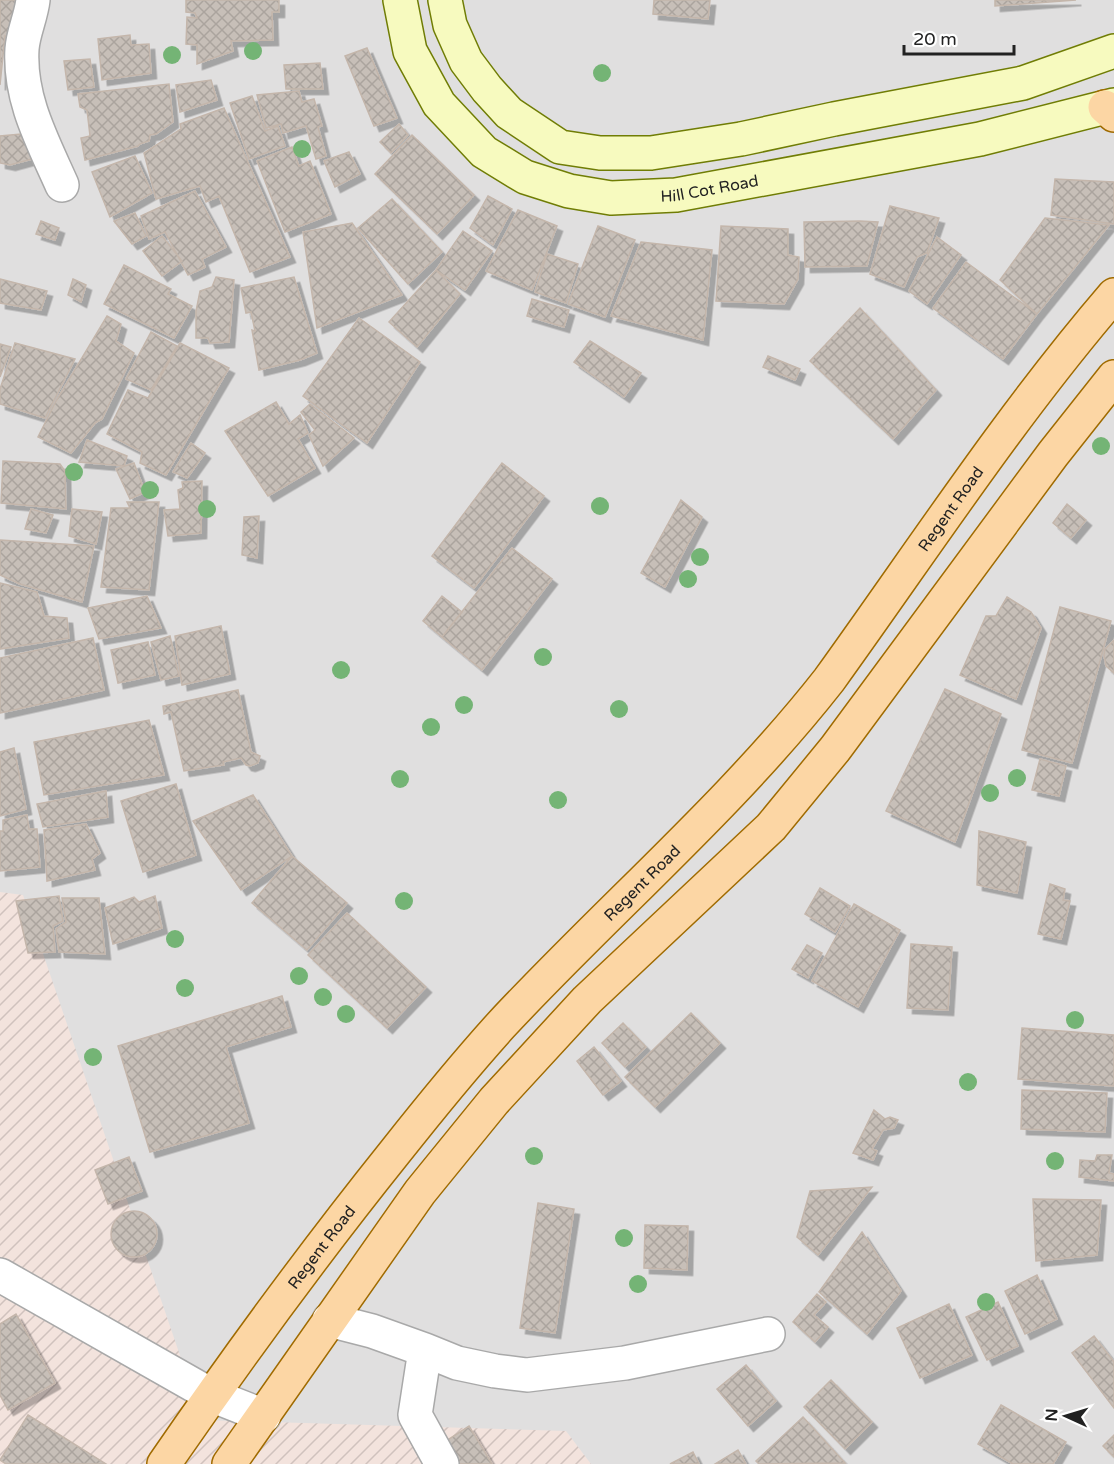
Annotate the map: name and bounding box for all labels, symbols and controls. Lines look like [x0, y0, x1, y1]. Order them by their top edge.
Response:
scale bar [904, 18, 1014, 56]
text: 20 m [913, 28, 957, 50]
street label: Hill Cot Road [660, 171, 760, 207]
street label: Regent Road [914, 463, 988, 556]
street label: Regent Road [600, 841, 685, 925]
street label: Regent Road [284, 1202, 360, 1293]
north arrow [1036, 1386, 1096, 1446]
text: N [1042, 1408, 1062, 1422]

